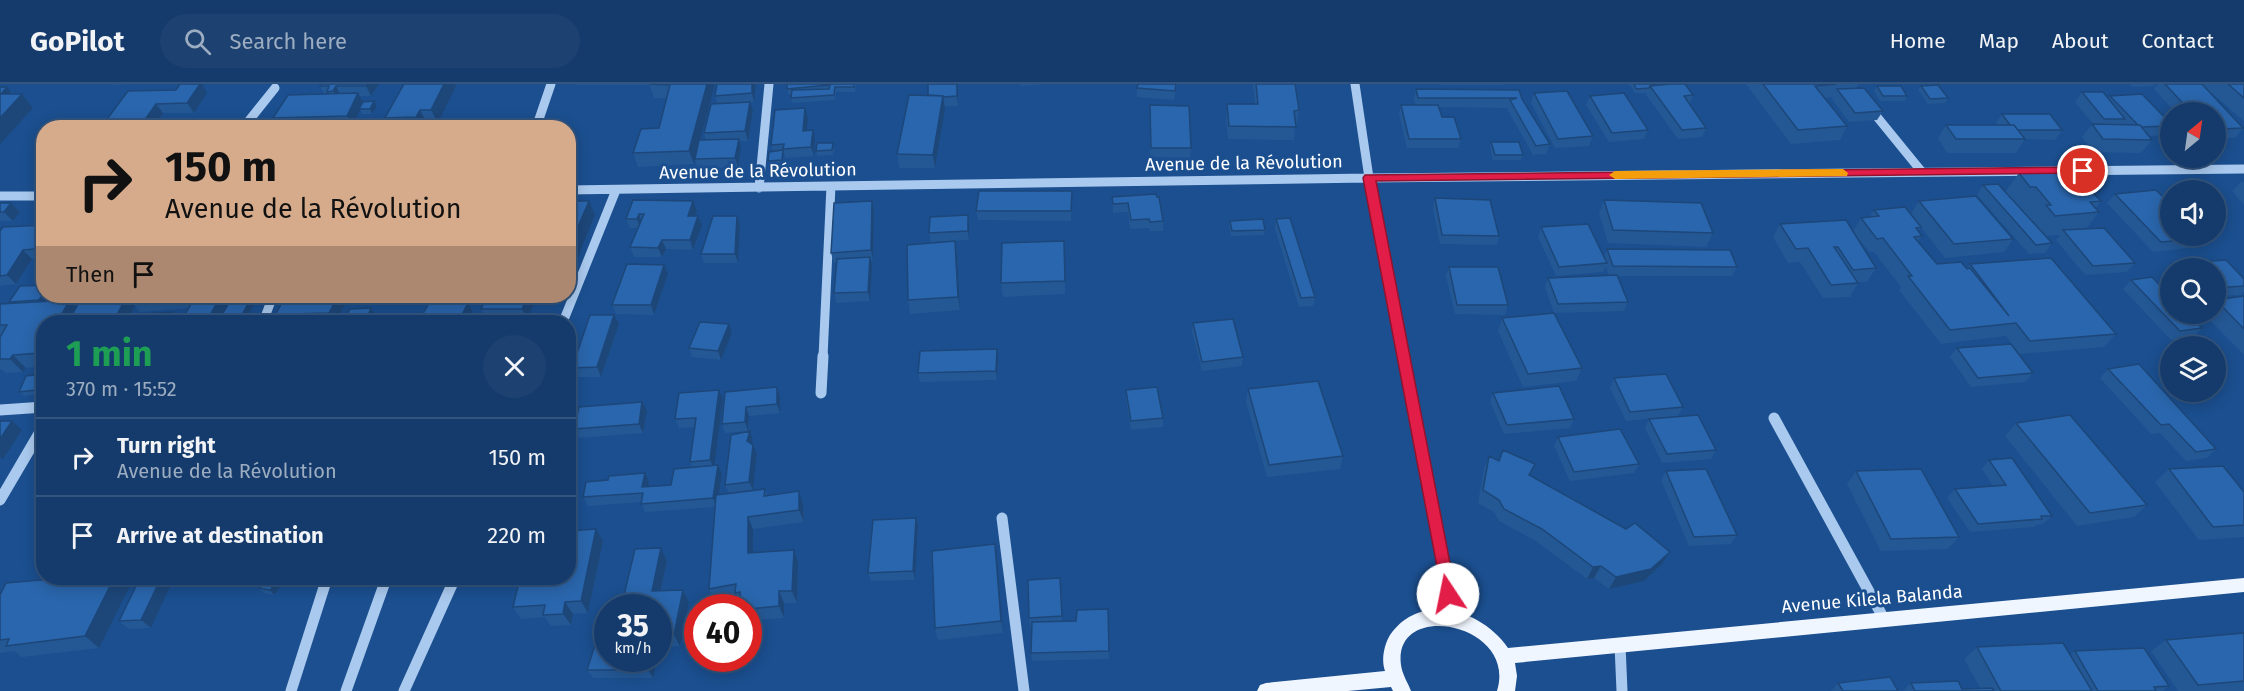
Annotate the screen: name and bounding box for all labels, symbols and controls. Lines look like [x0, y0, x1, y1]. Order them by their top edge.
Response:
search box [160, 14, 580, 68]
text: GoPilot [30, 25, 124, 58]
icon: search [181, 25, 214, 58]
text: Search here [229, 28, 347, 55]
text: Home [1890, 28, 1946, 54]
text: Map [1979, 28, 2019, 54]
text: About [2052, 28, 2109, 54]
text: Contact [2142, 28, 2214, 54]
north arrow [2160, 102, 2226, 168]
map controls [2160, 102, 2226, 402]
text: 150 m [165, 142, 277, 192]
icon: right [66, 144, 144, 222]
pin [2057, 145, 2108, 196]
street label: Avenue de la Révolution [1145, 150, 1343, 176]
icon: arrive [2066, 154, 2099, 187]
street label: Avenue de la Révolution [659, 158, 857, 184]
button: sound [2160, 180, 2226, 246]
text: Avenue de la Révolution [165, 193, 461, 225]
icon: arrive [127, 258, 160, 291]
button: search [2160, 258, 2226, 324]
text: Then [66, 261, 115, 288]
text: 1 min [66, 332, 153, 376]
button: close [483, 335, 546, 398]
button: layers [2160, 336, 2226, 402]
text: 370 m · 15:52 [66, 377, 177, 401]
text: Turn right [117, 432, 216, 459]
icon: right [66, 441, 99, 474]
text: 150 m [488, 444, 546, 471]
text: Avenue de la Révolution [117, 459, 337, 483]
icon: arrive [66, 519, 99, 552]
text: Arrive at destination [117, 522, 324, 549]
text: 220 m [487, 522, 546, 549]
position arrow [1416, 562, 1480, 626]
street label: Avenue Kilela Balanda [1781, 580, 1963, 618]
speed limit sign: 40 [684, 594, 762, 672]
text: 35 [617, 608, 649, 644]
text: km/h [614, 639, 652, 657]

